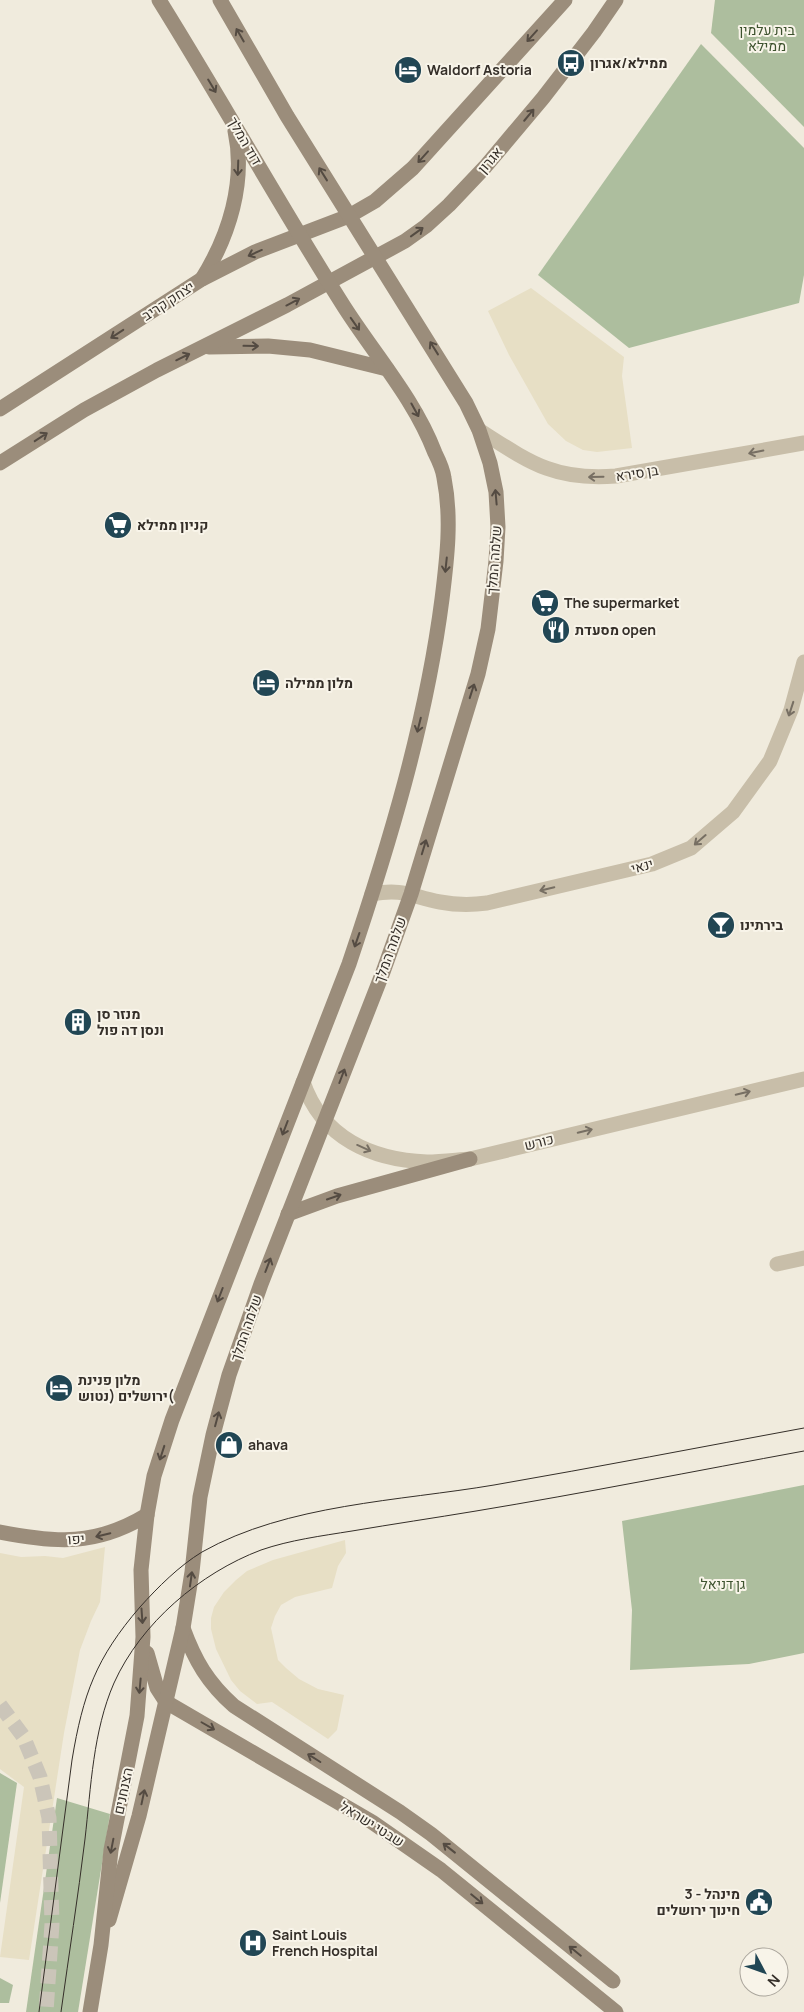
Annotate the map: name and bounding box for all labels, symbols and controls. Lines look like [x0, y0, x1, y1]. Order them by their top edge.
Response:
park label: בית עלמין ממילא [739, 20, 795, 55]
one-way arrow [234, 28, 244, 42]
one-way arrow [527, 30, 538, 43]
bus stop icon: ממילא/אגרון [556, 48, 586, 78]
place label: ממילא/אגרון [590, 53, 668, 72]
hotel icon: Waldorf Astoria [393, 55, 423, 85]
place label: Waldorf Astoria [427, 60, 532, 79]
one-way arrow [208, 79, 218, 93]
one-way arrow [523, 109, 534, 122]
street label: דוד המלך [224, 113, 267, 168]
street label: אגרון [473, 142, 506, 177]
one-way arrow [418, 150, 429, 163]
one-way arrow [233, 160, 243, 176]
one-way arrow [318, 168, 328, 182]
one-way arrow [410, 227, 424, 237]
one-way arrow [248, 249, 263, 258]
street label: יצחק קריב [138, 277, 198, 325]
one-way arrow [285, 297, 300, 306]
one-way arrow [350, 316, 360, 330]
one-way arrow [110, 329, 124, 339]
one-way arrow [243, 341, 259, 351]
one-way arrow [428, 342, 438, 356]
one-way arrow [175, 352, 190, 362]
one-way arrow [410, 402, 420, 416]
one-way arrow [34, 432, 48, 442]
one-way arrow [749, 448, 765, 457]
street label: בן סירא [614, 460, 660, 485]
one-way arrow [588, 473, 604, 482]
one-way arrow [491, 489, 501, 505]
supermarket icon: קניון ממילא [103, 510, 133, 540]
place label: קניון ממילא [137, 515, 208, 534]
street label: שלמה המלך [482, 525, 505, 595]
one-way arrow [441, 557, 451, 573]
supermarket icon: The supermarket [530, 588, 560, 618]
place label: The supermarket [564, 593, 680, 612]
restaurant icon: מסעדת open [541, 615, 571, 645]
place label: מסעדת open [575, 620, 656, 639]
hotel icon: מלון ממילה [251, 668, 281, 698]
place label: מלון ממילה [285, 673, 353, 692]
one-way arrow [468, 684, 477, 700]
one-way arrow [786, 701, 795, 716]
one-way arrow [414, 717, 423, 733]
one-way arrow [694, 834, 707, 845]
one-way arrow [420, 839, 430, 855]
street label: ינאי [629, 853, 655, 878]
one-way arrow [539, 885, 555, 894]
bar icon: בירתינו [706, 910, 736, 940]
street label: שלמה המלך [369, 914, 410, 986]
place label: בירתינו [740, 915, 783, 934]
one-way arrow [351, 932, 361, 948]
place label: מנזר סן ונסן דה פול [97, 1004, 164, 1039]
building icon: מנזר סן ונסן דה פול [63, 1007, 93, 1037]
one-way arrow [338, 1069, 347, 1084]
one-way arrow [735, 1088, 751, 1097]
one-way arrow [280, 1120, 289, 1135]
one-way arrow [577, 1126, 593, 1135]
street label: כורש [522, 1129, 556, 1154]
one-way arrow [356, 1144, 371, 1154]
one-way arrow [326, 1192, 342, 1202]
one-way arrow [264, 1258, 274, 1273]
one-way arrow [215, 1288, 224, 1303]
street label: שלמה המלך [225, 1292, 266, 1364]
place label: מלון פנינת ירושלים (נטוש( [78, 1370, 174, 1405]
hotel icon: מלון פנינת ירושלים (נטוש( [44, 1373, 74, 1403]
one-way arrow [213, 1412, 223, 1428]
shop icon: ahava [214, 1430, 244, 1460]
place label: ahava [248, 1435, 288, 1454]
one-way arrow [156, 1444, 166, 1460]
street label: יפו [67, 1528, 85, 1549]
one-way arrow [95, 1531, 111, 1540]
one-way arrow [186, 1572, 196, 1588]
park label: גן דניאל [700, 1574, 746, 1593]
one-way arrow [137, 1608, 147, 1624]
one-way arrow [135, 1678, 145, 1694]
one-way arrow [200, 1722, 214, 1732]
one-way arrow [307, 1753, 321, 1764]
street label: הצנחנים [108, 1766, 137, 1816]
one-way arrow [139, 1790, 149, 1806]
street label: שבטי ישראל [336, 1796, 408, 1851]
one-way arrow [107, 1838, 117, 1854]
one-way arrow [443, 1843, 456, 1854]
place label: 3 - מינהל חינוך ירושלים [657, 1884, 740, 1919]
public building icon: 3 - מינהל חינוך ירושלים [744, 1887, 774, 1917]
one-way arrow [470, 1893, 483, 1904]
place label: Saint Louis French Hospital [272, 1925, 378, 1960]
hospital icon: Saint Louis French Hospital [238, 1928, 268, 1958]
one-way arrow [569, 1945, 582, 1956]
north arrow [739, 1947, 789, 1997]
text: N [764, 1971, 785, 1991]

